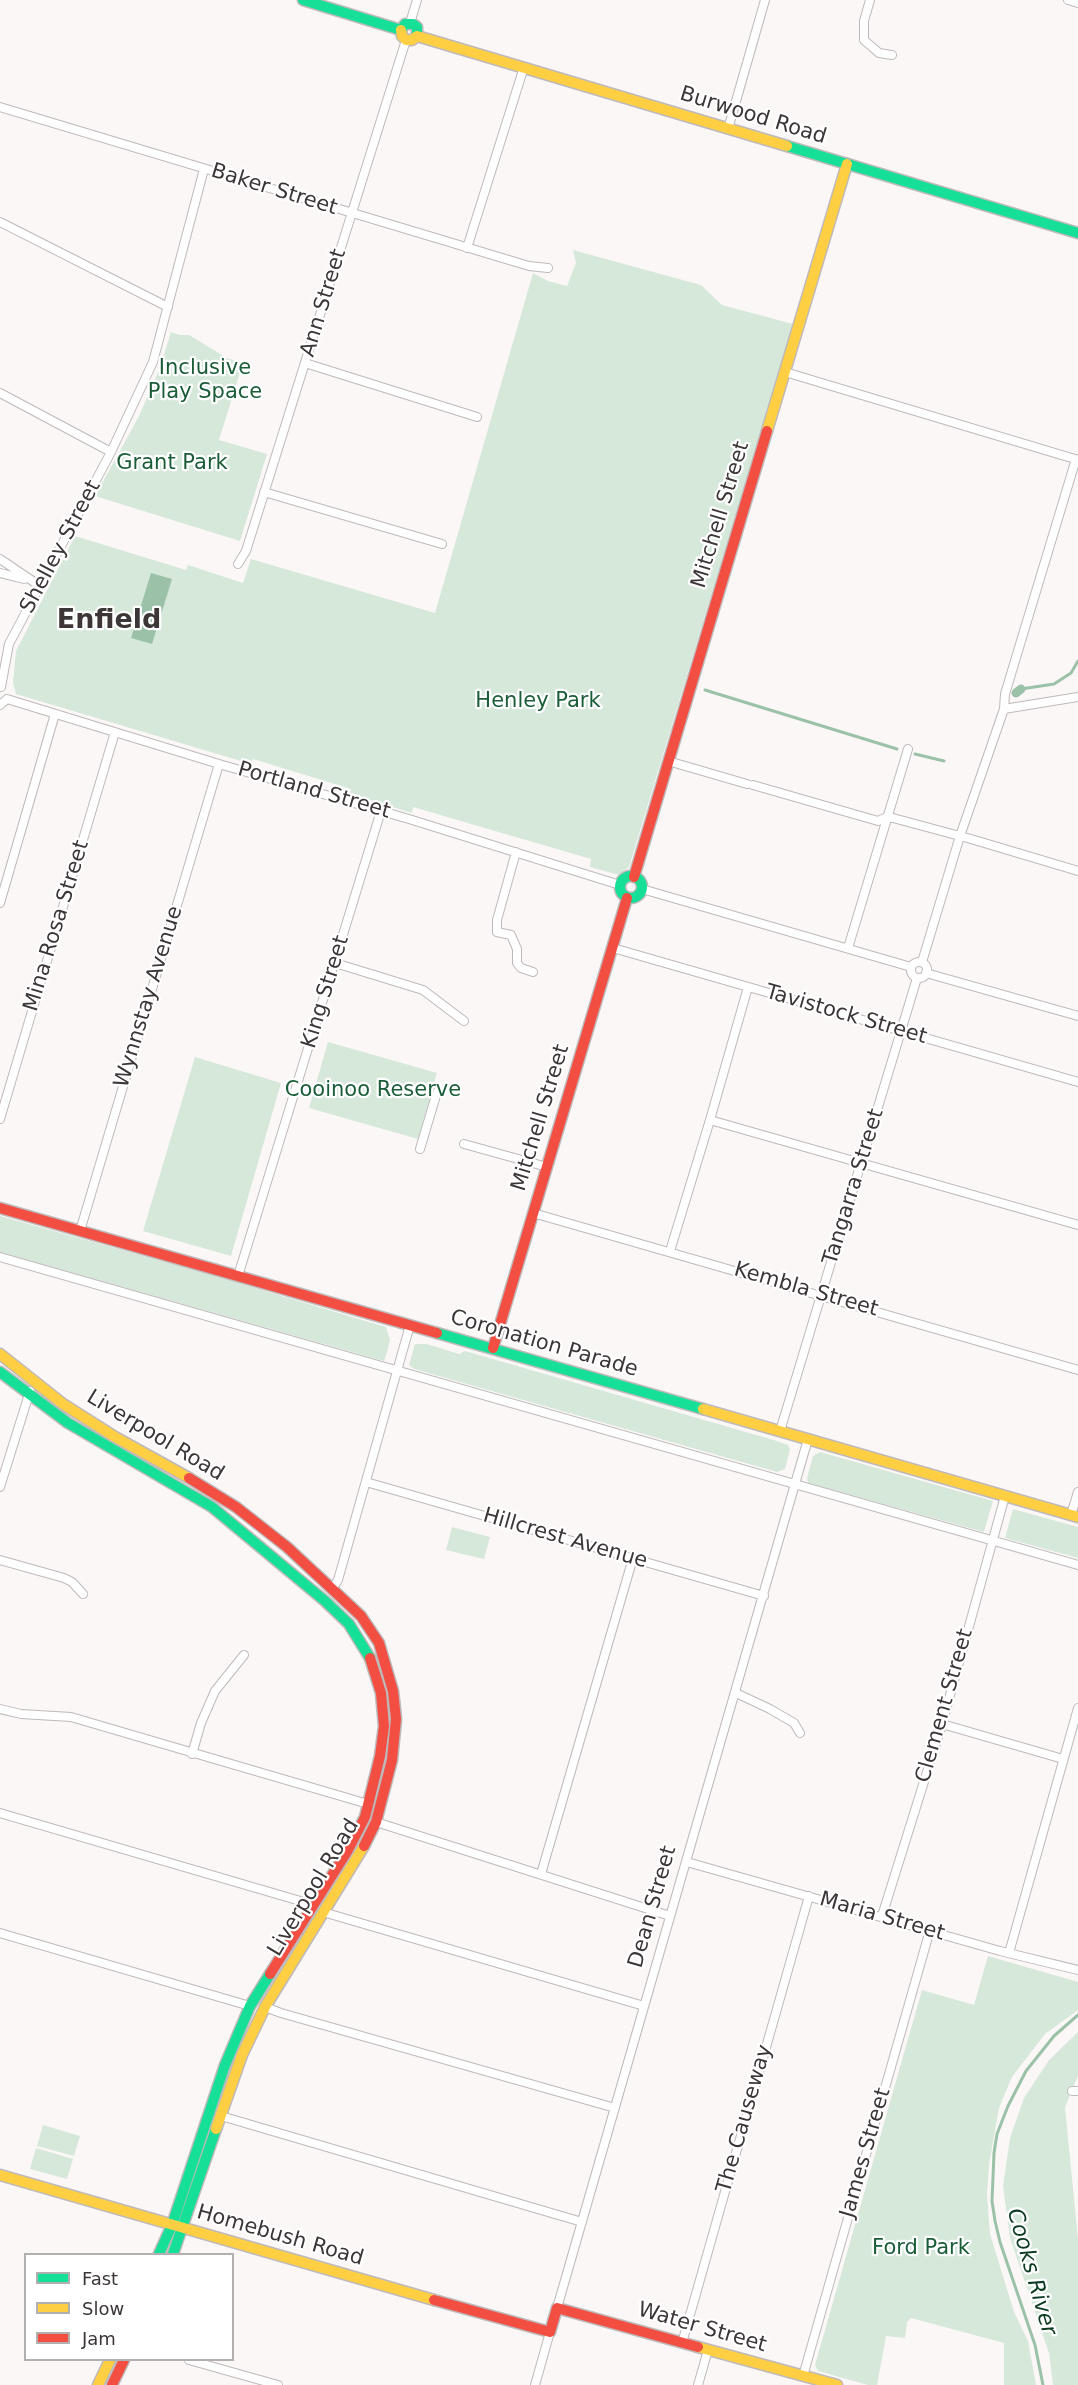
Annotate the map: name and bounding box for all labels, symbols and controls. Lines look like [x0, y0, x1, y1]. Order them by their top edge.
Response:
street label: Burwood Road [677, 82, 829, 150]
street label: Baker Street [208, 159, 340, 221]
street label: Ann Street [296, 246, 352, 360]
park label: Inclusive Play Space [148, 356, 262, 406]
street label: Mitchell Street [687, 439, 755, 591]
park label: Grant Park [116, 451, 228, 477]
street label: Shelley Street [15, 476, 107, 618]
district label: Enfield [57, 605, 161, 637]
park label: Henley Park [475, 689, 601, 715]
street label: Portland Street [235, 757, 393, 825]
street label: Mina Rosa Street [19, 837, 95, 1015]
street label: Wynnstay Avenue [109, 903, 189, 1091]
street label: King Street [297, 933, 355, 1051]
street label: Tavistock Street [762, 980, 930, 1050]
street label: Mitchell Street [507, 1042, 575, 1194]
park label: Cooinoo Reserve [285, 1078, 461, 1104]
street label: Tangarra Street [818, 1106, 890, 1268]
street label: Kembla Street [731, 1257, 881, 1323]
street label: Coronation Parade [447, 1305, 641, 1383]
street label: Liverpool Road [82, 1385, 228, 1487]
street label: Hillcrest Avenue [480, 1503, 650, 1575]
street label: Clement Street [911, 1626, 979, 1786]
street label: Liverpool Road [263, 1815, 365, 1961]
street label: Dean Street [624, 1843, 682, 1971]
street label: Maria Street [817, 1887, 947, 1947]
street label: The Causeway [712, 2042, 778, 2196]
street label: James Street [835, 2085, 897, 2221]
street label: Homebush Road [194, 2200, 366, 2272]
water label: Cooks River [1000, 2206, 1062, 2338]
park label: Ford Park [872, 2236, 970, 2262]
legend [24, 2253, 234, 2361]
text: Fast [82, 2268, 118, 2289]
text: Slow [82, 2298, 124, 2319]
street label: Water Street [635, 2298, 769, 2358]
text: Jam [82, 2328, 116, 2349]

